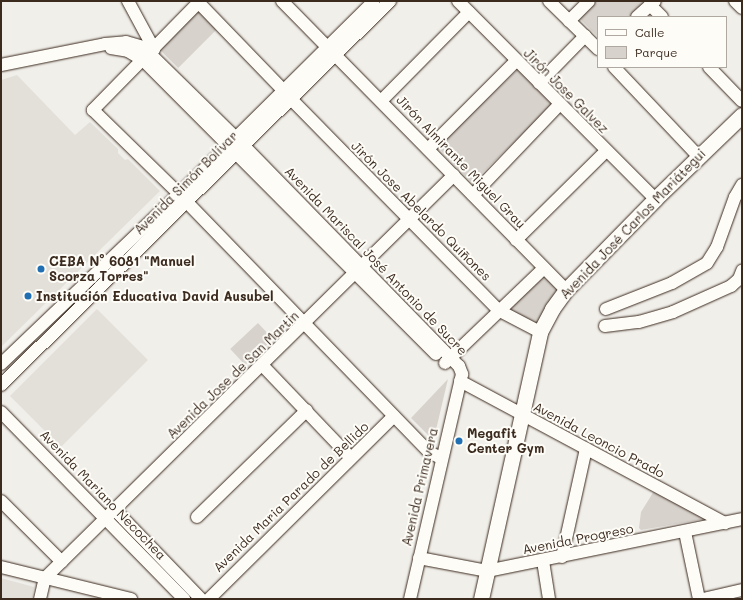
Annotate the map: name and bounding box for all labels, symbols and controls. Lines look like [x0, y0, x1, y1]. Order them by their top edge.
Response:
legend [597, 16, 727, 68]
text: Calle [635, 24, 665, 40]
text: Parque [635, 44, 678, 60]
street label: Jirón Jose Galvez [520, 45, 612, 137]
street label: Jirón Almirante Miguel Grau [393, 92, 529, 232]
street label: Avenida Simón Bolívar [131, 128, 241, 238]
street label: Jirón Jose Abelardo Quiñones [348, 138, 494, 284]
street label: Avenida José Carlos Mariátegui [557, 146, 709, 302]
street label: Avenida Mariscal José Antonio de Sucre [282, 164, 470, 358]
place label: CEBA N° 6081 "Manuel Scorza Torres" [49, 254, 194, 285]
marker: CEBA N° 6081 "Manuel Scorza Torres" [36, 264, 46, 274]
place label: Institución Educativa David Ausubel [36, 288, 274, 304]
marker: Institución Educativa David Ausubel [23, 291, 33, 301]
street label: Avenida Jose de San Martin [164, 308, 302, 442]
street label: Avenida Leoncio Prado [531, 399, 667, 481]
street label: Avenida Maria Parado de Bellido [210, 419, 372, 575]
street label: Avenida Primavera [399, 426, 441, 548]
place label: Megafit Center Gym [467, 426, 544, 457]
street label: Avenida Mariano Necochea [37, 427, 169, 563]
marker: Megafit Center Gym [454, 436, 464, 446]
street label: Avenida Progreso [521, 521, 635, 557]

